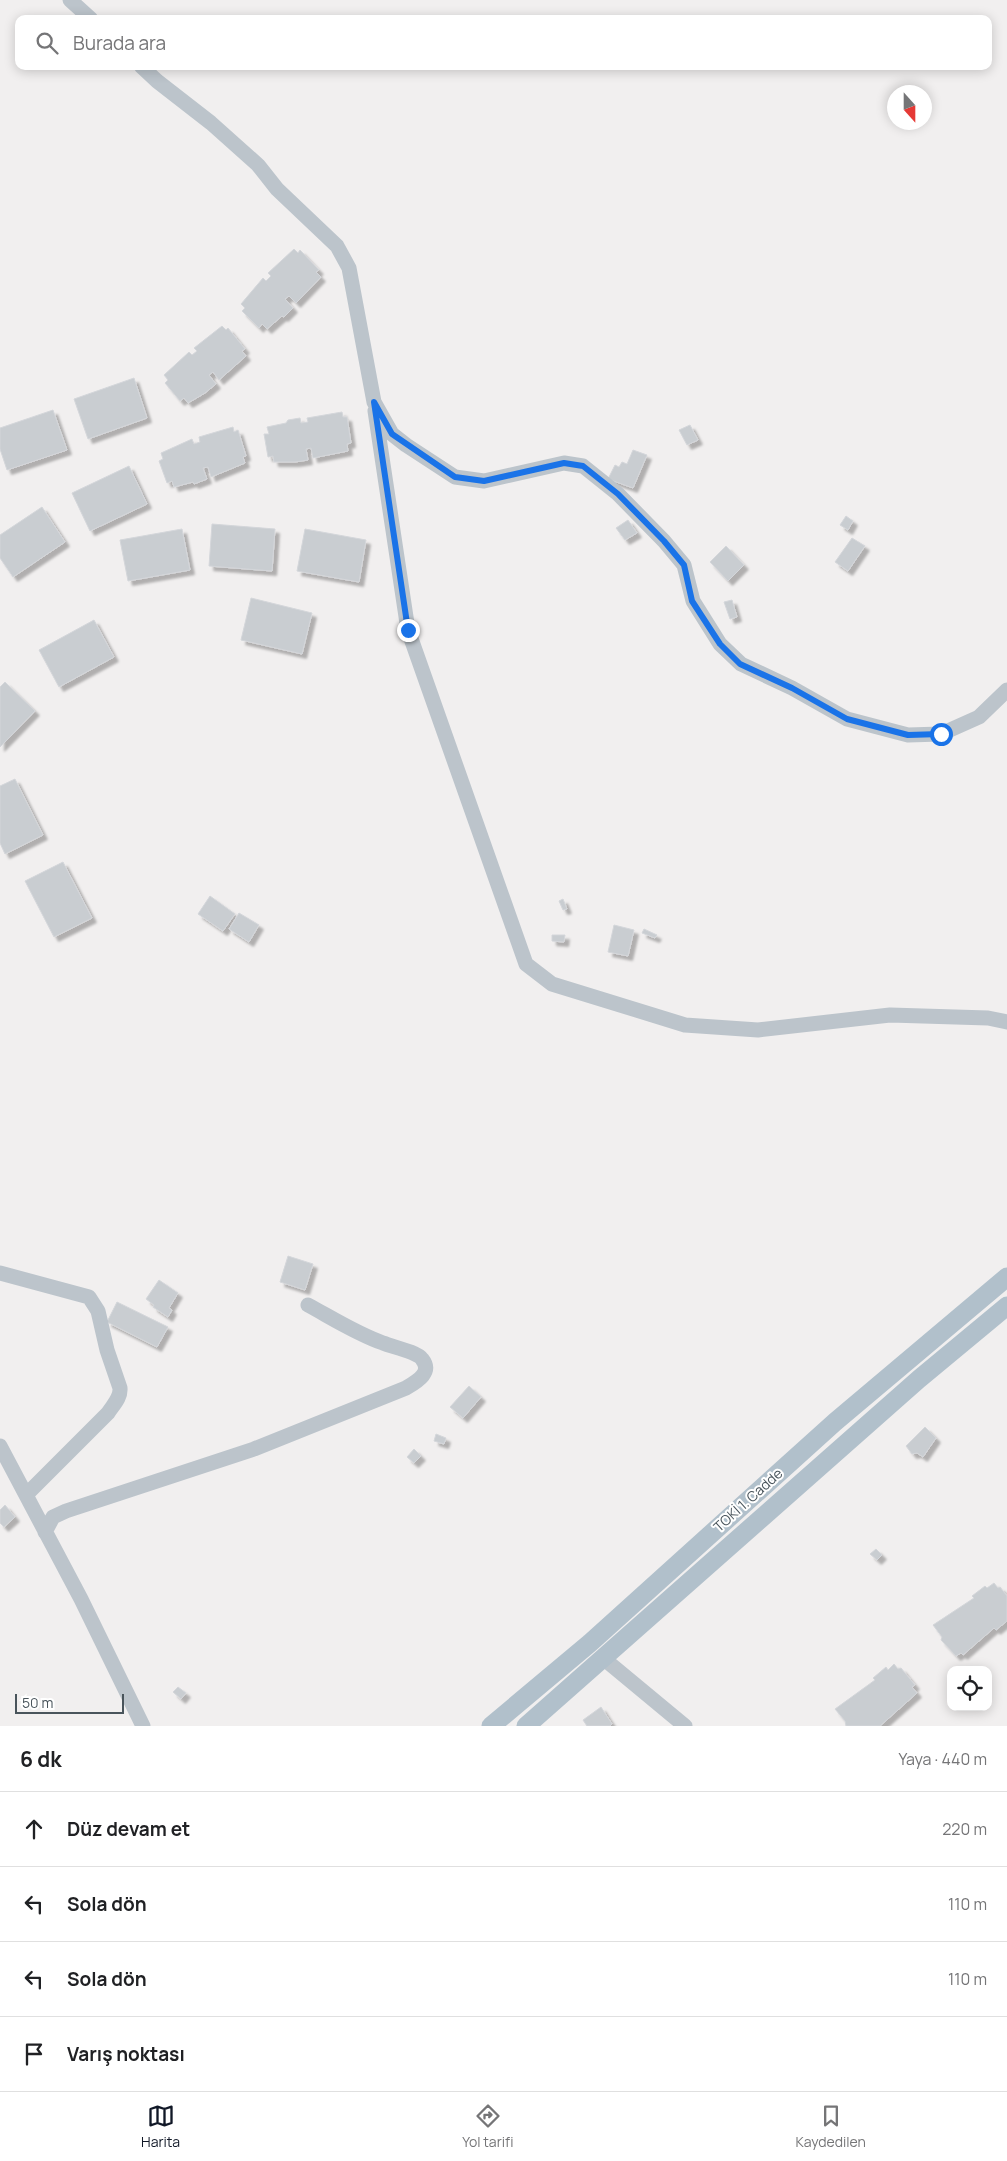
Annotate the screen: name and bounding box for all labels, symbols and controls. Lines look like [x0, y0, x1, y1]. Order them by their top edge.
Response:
search box [15, 15, 992, 70]
icon: search [33, 29, 61, 57]
text: Burada ara [73, 30, 166, 56]
north arrow [887, 85, 932, 130]
route end [397, 619, 420, 642]
route start [930, 723, 953, 746]
street label: TOKİ 1. Cadde [709, 1464, 786, 1536]
map controls [947, 1666, 992, 1711]
button: locate [947, 1666, 992, 1711]
scale bar [15, 1691, 124, 1714]
text: 50 m [22, 1693, 53, 1712]
text: 6 dk [20, 1745, 62, 1773]
text: Yaya · 440 m [898, 1748, 987, 1770]
icon: ahead [20, 1815, 48, 1843]
text: Düz devam et [67, 1816, 190, 1842]
text: 220 m [942, 1818, 987, 1840]
icon: left [20, 1890, 48, 1918]
text: Sola dön [67, 1891, 147, 1917]
text: 110 m [948, 1893, 987, 1915]
icon: left [20, 1965, 48, 1993]
text: Sola dön [67, 1966, 147, 1992]
text: 110 m [948, 1968, 987, 1990]
icon: arrive [20, 2040, 48, 2068]
text: Varış noktası [67, 2041, 185, 2067]
tab: Harita [141, 2102, 180, 2151]
tab: Yol tarifi [462, 2102, 513, 2151]
tab: Kaydedilen [796, 2102, 866, 2151]

